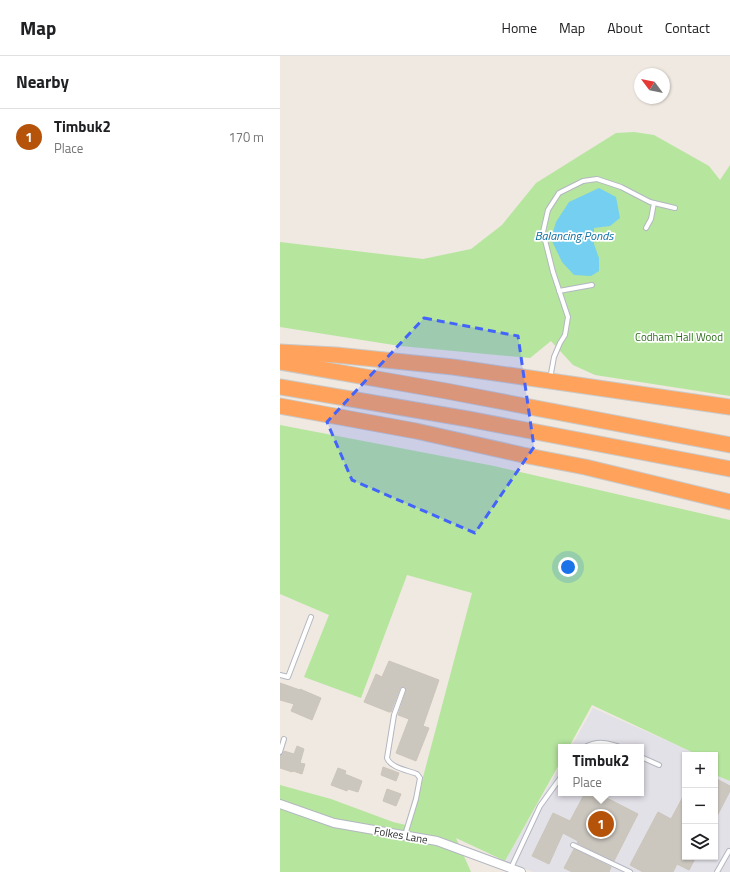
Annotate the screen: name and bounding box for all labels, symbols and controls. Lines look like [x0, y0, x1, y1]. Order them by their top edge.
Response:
text: Map [20, 13, 56, 42]
text: Home [502, 17, 537, 38]
text: Map [559, 17, 585, 38]
text: About [607, 17, 643, 38]
text: Contact [665, 17, 710, 38]
north arrow [634, 68, 670, 104]
text: Nearby [16, 69, 69, 95]
text: Timbuk2 [54, 115, 111, 138]
text: 1 [25, 127, 33, 147]
text: 170 m [228, 127, 264, 147]
text: Place [54, 138, 83, 158]
water label: Balancing Ponds [535, 226, 614, 245]
park label: Codham Hall Wood [635, 329, 723, 345]
your location [558, 557, 578, 577]
popup [558, 744, 644, 796]
text: Timbuk2 [573, 749, 629, 772]
map controls [682, 752, 718, 860]
button: + [682, 752, 718, 788]
text: Place [573, 772, 602, 792]
button: − [682, 788, 718, 824]
pin: 1 [588, 809, 614, 839]
street label: Folkes Lane [373, 822, 430, 848]
button: layers [682, 824, 718, 860]

